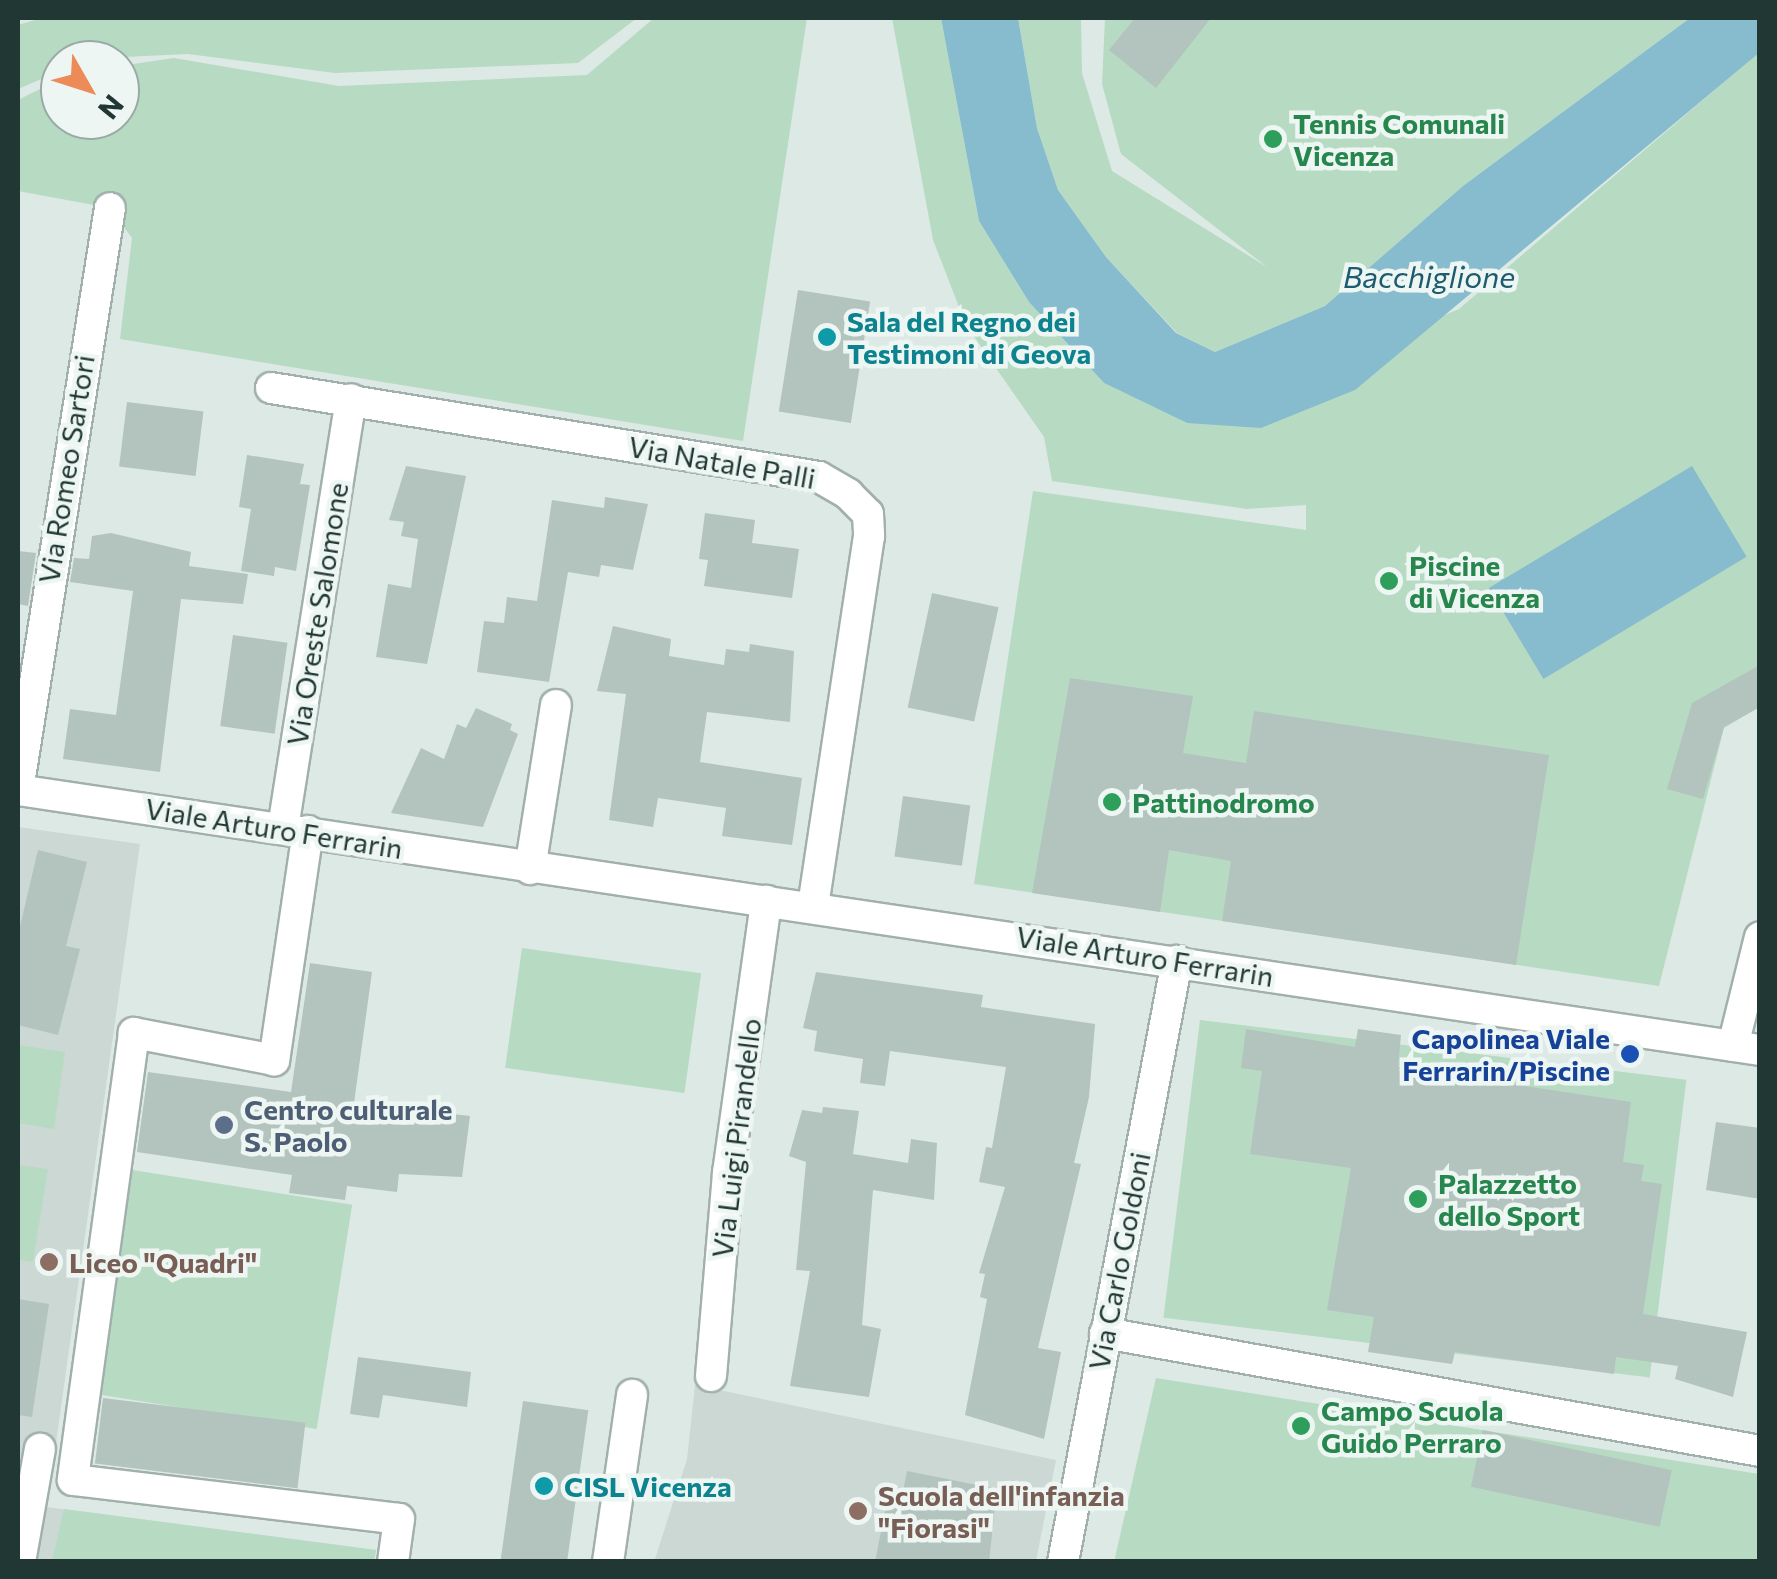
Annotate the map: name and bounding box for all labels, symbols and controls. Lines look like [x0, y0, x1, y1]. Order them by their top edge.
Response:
north arrow [40, 40, 140, 140]
text: N [92, 89, 132, 126]
place label: Tennis Comunali Vicenza [1293, 106, 1505, 172]
marker: Tennis Comunali Vicenza [1262, 128, 1284, 150]
water label: Bacchiglione [1343, 258, 1515, 294]
place label: Sala del Regno dei Testimoni di Geova [847, 304, 1091, 370]
marker: Sala del Regno dei Testimoni di Geova [816, 326, 838, 348]
street label: Via Romeo Sartori [31, 352, 101, 586]
street label: Via Natale Palli [626, 429, 818, 495]
street label: Via Oreste Salomone [280, 480, 354, 748]
place label: Piscine di Vicenza [1409, 548, 1540, 614]
marker: Piscine di Vicenza [1378, 570, 1400, 592]
place label: Pattinodromo [1132, 785, 1315, 819]
street label: Viale Arturo Ferrarin [143, 791, 405, 865]
marker: Pattinodromo [1101, 791, 1123, 813]
street label: Viale Arturo Ferrarin [1014, 919, 1276, 993]
street label: Via Luigi Pirandello [705, 1016, 767, 1260]
place label: Capolinea Viale Ferrarin/Piscine [1402, 1021, 1610, 1087]
marker: Capolinea Viale Ferrarin/Piscine [1619, 1043, 1641, 1065]
place label: Centro culturale S. Paolo [244, 1092, 453, 1158]
marker: Centro culturale S. Paolo [213, 1114, 235, 1136]
street label: Via Carlo Goldoni [1081, 1149, 1157, 1373]
place label: Palazzetto dello Sport [1438, 1166, 1580, 1232]
marker: Palazzetto dello Sport [1407, 1188, 1429, 1210]
place label: Liceo "Quadri" [69, 1245, 257, 1279]
marker: Liceo "Quadri" [38, 1251, 60, 1273]
place label: Campo Scuola Guido Perraro [1321, 1393, 1503, 1459]
marker: Campo Scuola Guido Perraro [1290, 1415, 1312, 1437]
place label: CISL Vicenza [564, 1469, 732, 1503]
marker: CISL Vicenza [533, 1475, 555, 1497]
place label: Scuola dell'infanzia "Fiorasi" [878, 1478, 1125, 1544]
marker: Scuola dell'infanzia "Fiorasi" [847, 1500, 869, 1522]

